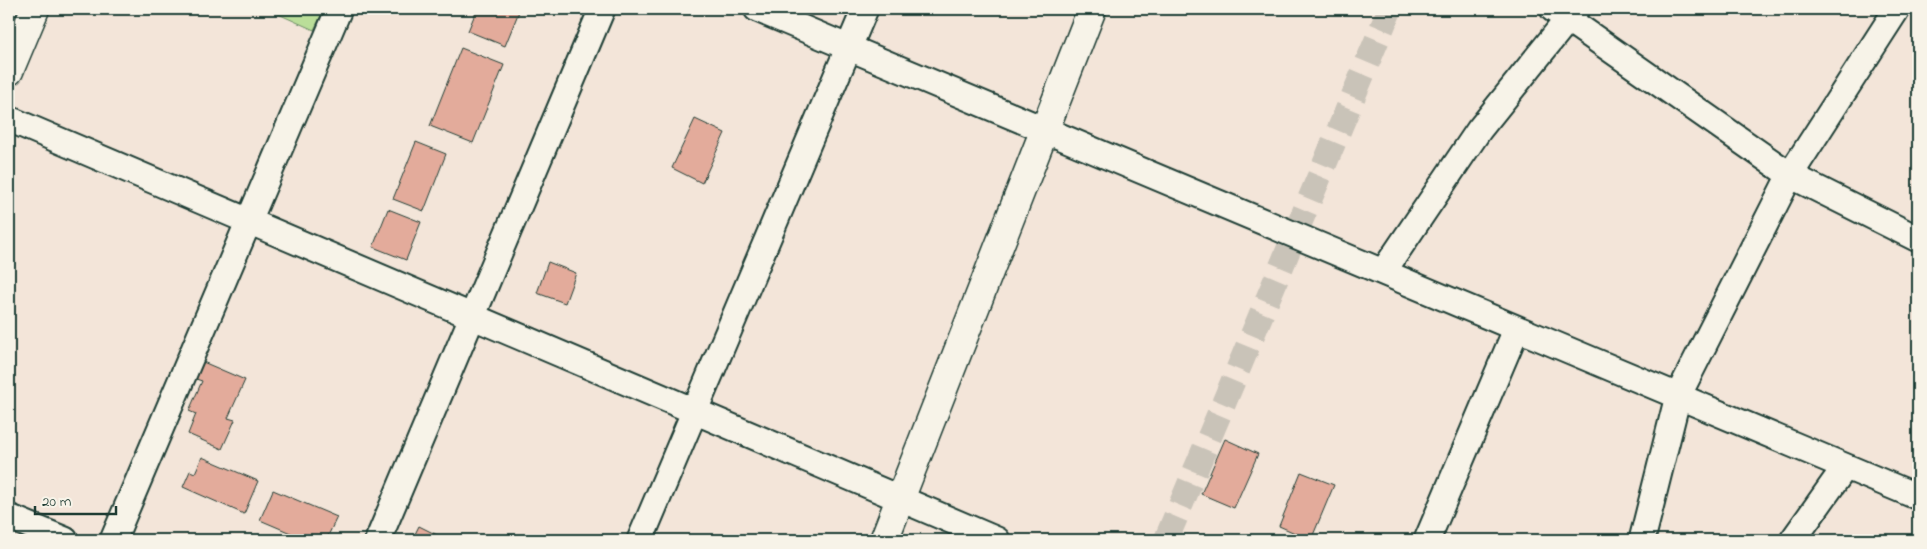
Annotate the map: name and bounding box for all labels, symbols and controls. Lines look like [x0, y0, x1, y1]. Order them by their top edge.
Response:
scale bar [35, 484, 116, 516]
text: 20 m [42, 491, 72, 513]

